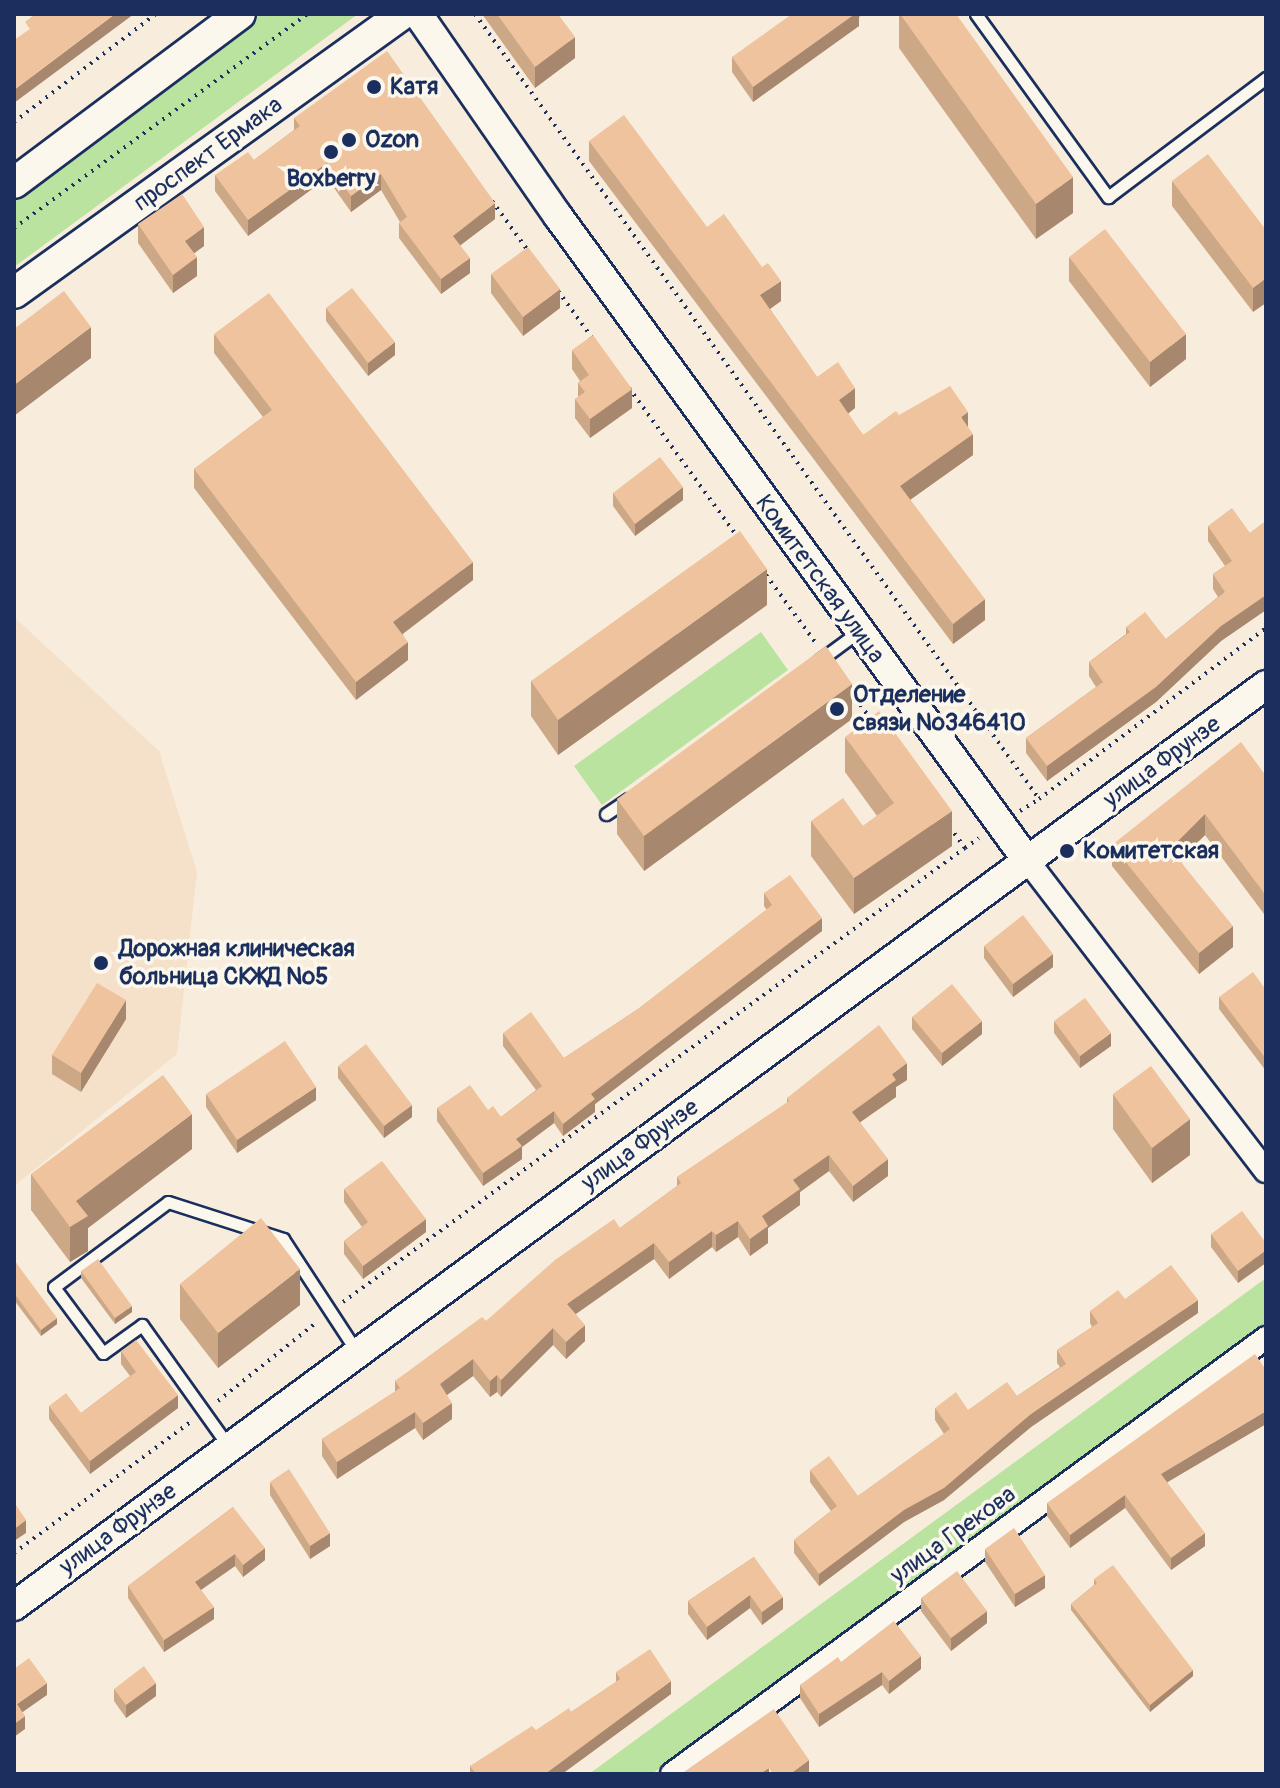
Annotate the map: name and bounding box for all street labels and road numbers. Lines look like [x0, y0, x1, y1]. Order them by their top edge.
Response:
street label: проспект Ермака [128, 90, 288, 218]
street label: Комитетская улица [749, 489, 891, 669]
street label: улица Фрунзе [1098, 710, 1226, 814]
street label: улица Фрунзе [576, 1093, 704, 1197]
street label: улица Фрунзе [54, 1477, 182, 1581]
street label: улица Грекова [885, 1480, 1021, 1590]

